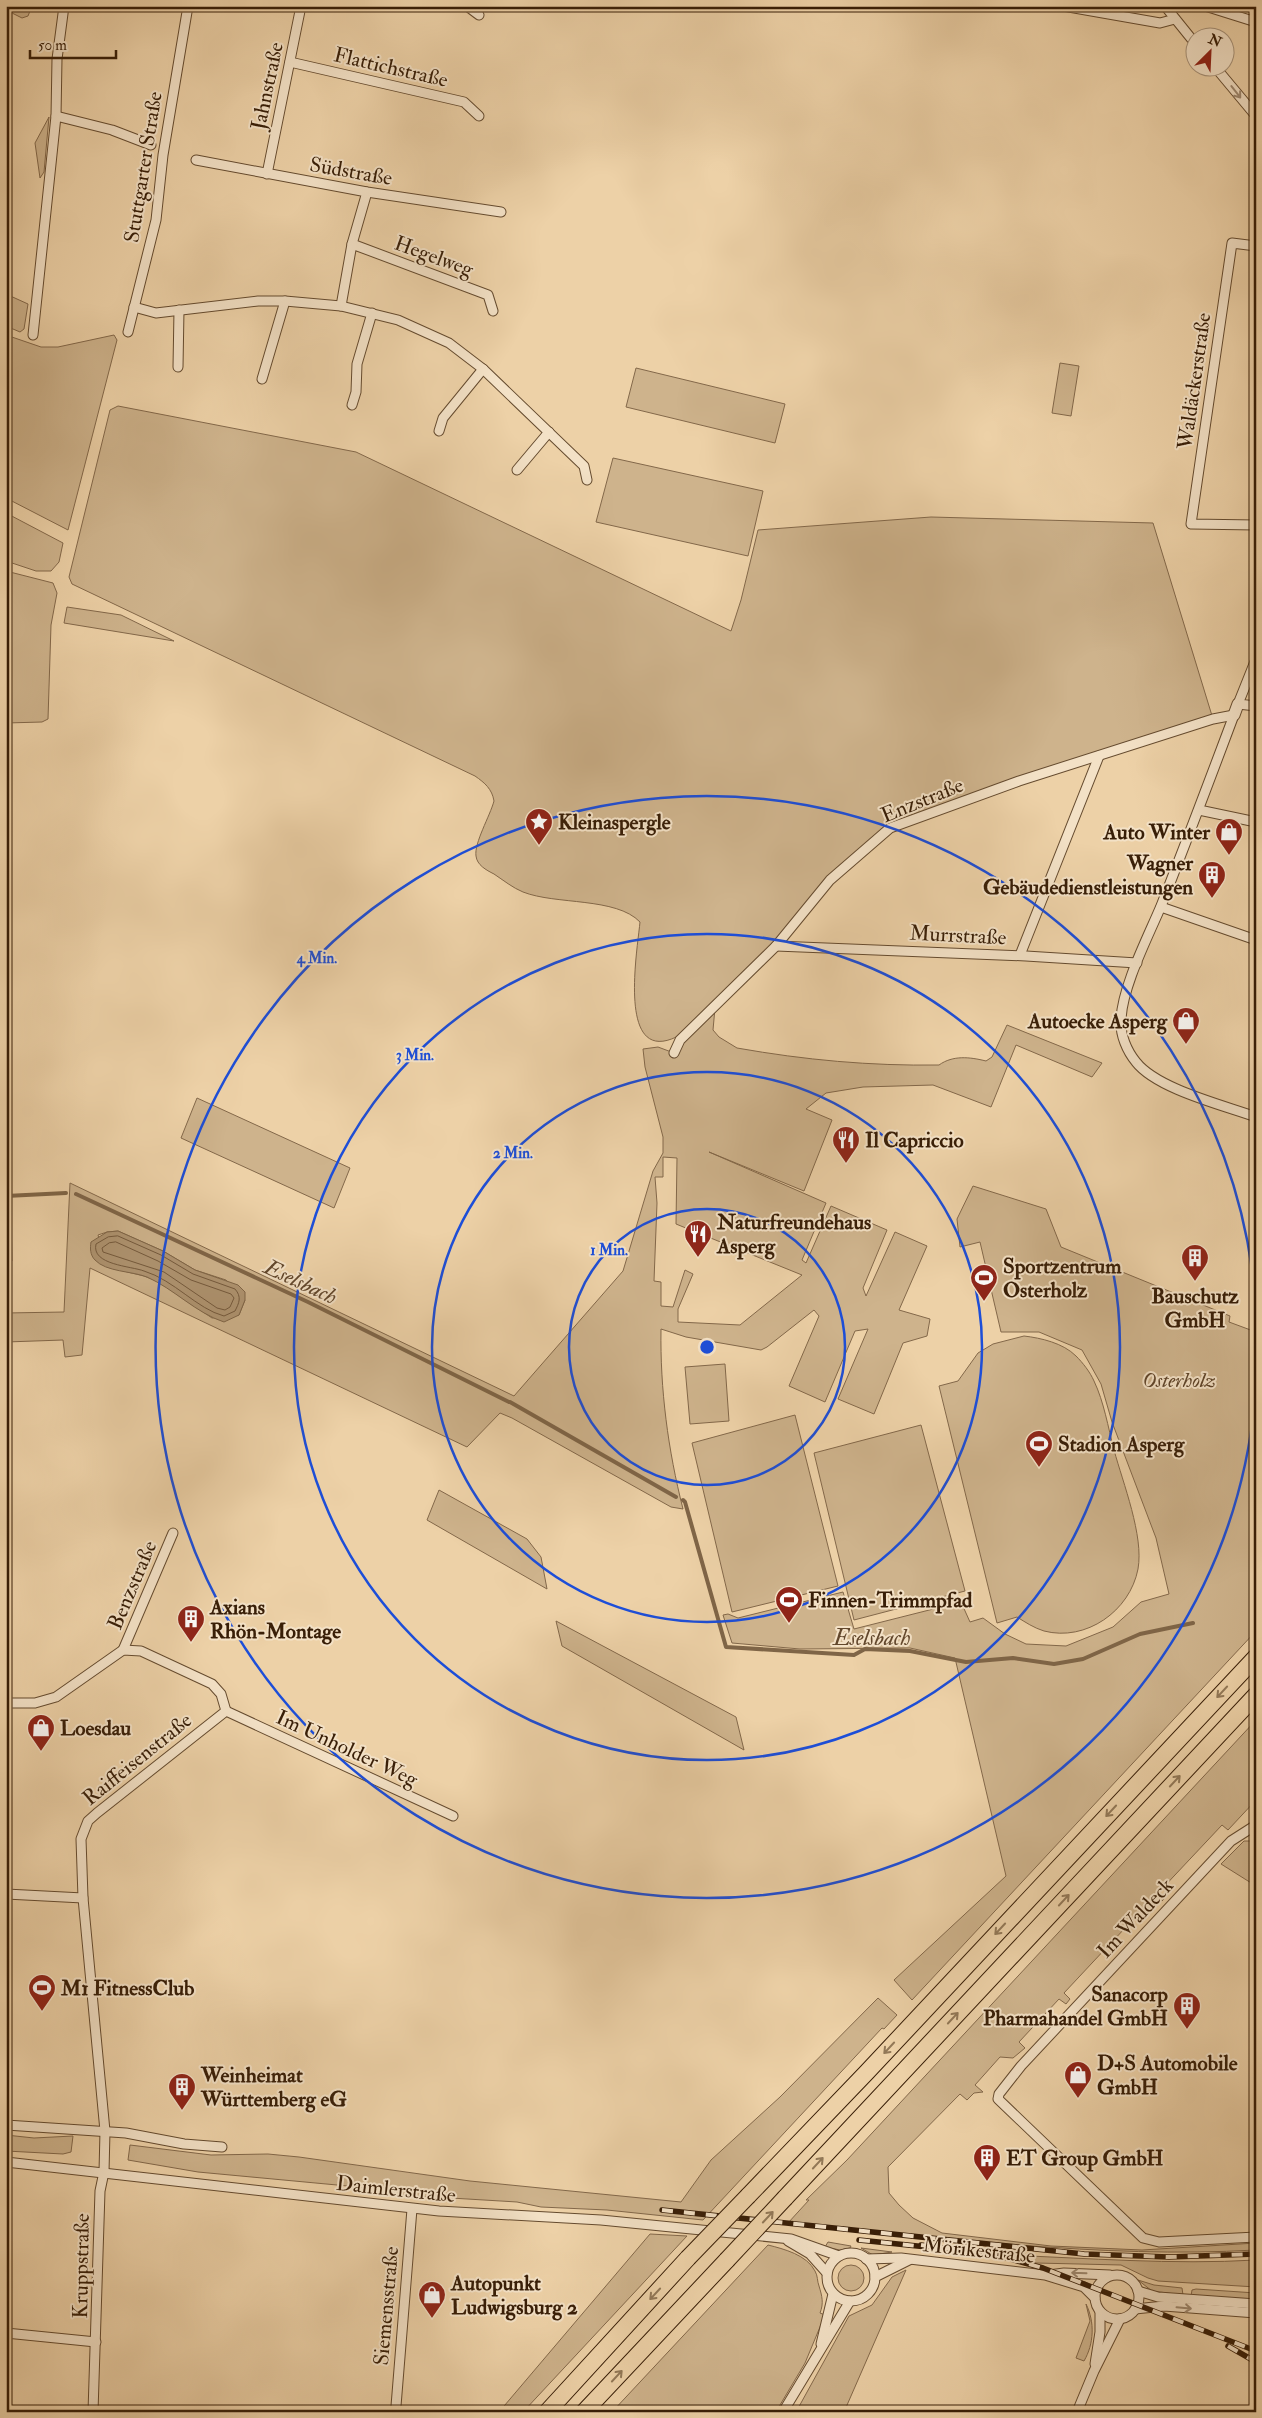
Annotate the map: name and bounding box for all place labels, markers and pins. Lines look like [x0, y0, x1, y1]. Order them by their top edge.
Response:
place icon: Kleinaspergle [524, 807, 554, 846]
place label: Kleinaspergle [558, 809, 671, 836]
shop icon: Auto Winter [1214, 817, 1244, 856]
place label: Auto Winter [1103, 819, 1211, 846]
place label: Wagner Gebäudedienstleistungen [983, 850, 1194, 901]
building icon: Wagner Gebäudedienstleistungen [1197, 860, 1227, 899]
shop icon: Autoecke Asperg [1171, 1006, 1201, 1045]
place label: Autoecke Asperg [1027, 1008, 1168, 1035]
restaurant icon: Il Capriccio [831, 1125, 861, 1164]
place label: Il Capriccio [865, 1127, 964, 1154]
place label: Naturfreundehaus Asperg [716, 1209, 871, 1260]
restaurant icon: Naturfreundehaus Asperg [683, 1219, 713, 1258]
building icon: Bauschutz GmbH [1180, 1243, 1210, 1282]
place label: Sportzentrum Osterholz [1003, 1253, 1122, 1304]
sports icon: Sportzentrum Osterholz [969, 1263, 999, 1302]
place label: Bauschutz GmbH [1151, 1283, 1240, 1334]
centre of rings [698, 1338, 716, 1356]
sports icon: Stadion Asperg [1024, 1429, 1054, 1468]
place label: Stadion Asperg [1058, 1431, 1185, 1458]
sports icon: Finnen-Trimmpfad [774, 1585, 804, 1624]
place label: Finnen-Trimmpfad [808, 1587, 973, 1614]
place label: Axians Rhön-Montage [209, 1594, 341, 1645]
building icon: Axians Rhön-Montage [176, 1604, 206, 1643]
shop icon: Loesdau [26, 1713, 56, 1752]
place label: Loesdau [60, 1715, 131, 1742]
sports icon: M1 FitnessClub [27, 1973, 57, 2012]
place label: M1 FitnessClub [60, 1975, 195, 2002]
place label: Sanacorp Pharmahandel GmbH [983, 1981, 1168, 2032]
building icon: Sanacorp Pharmahandel GmbH [1172, 1991, 1202, 2030]
place label: D+S Automobile GmbH [1097, 2050, 1238, 2101]
shop icon: D+S Automobile GmbH [1063, 2060, 1093, 2099]
place label: Weinheimat Württemberg eG [200, 2062, 347, 2113]
building icon: Weinheimat Württemberg eG [167, 2072, 197, 2111]
building icon: ET Group GmbH [972, 2143, 1002, 2182]
place label: ET Group GmbH [1006, 2145, 1164, 2172]
place label: Autopunkt Ludwigsburg 2 [450, 2270, 578, 2321]
shop icon: Autopunkt Ludwigsburg 2 [417, 2280, 447, 2319]

